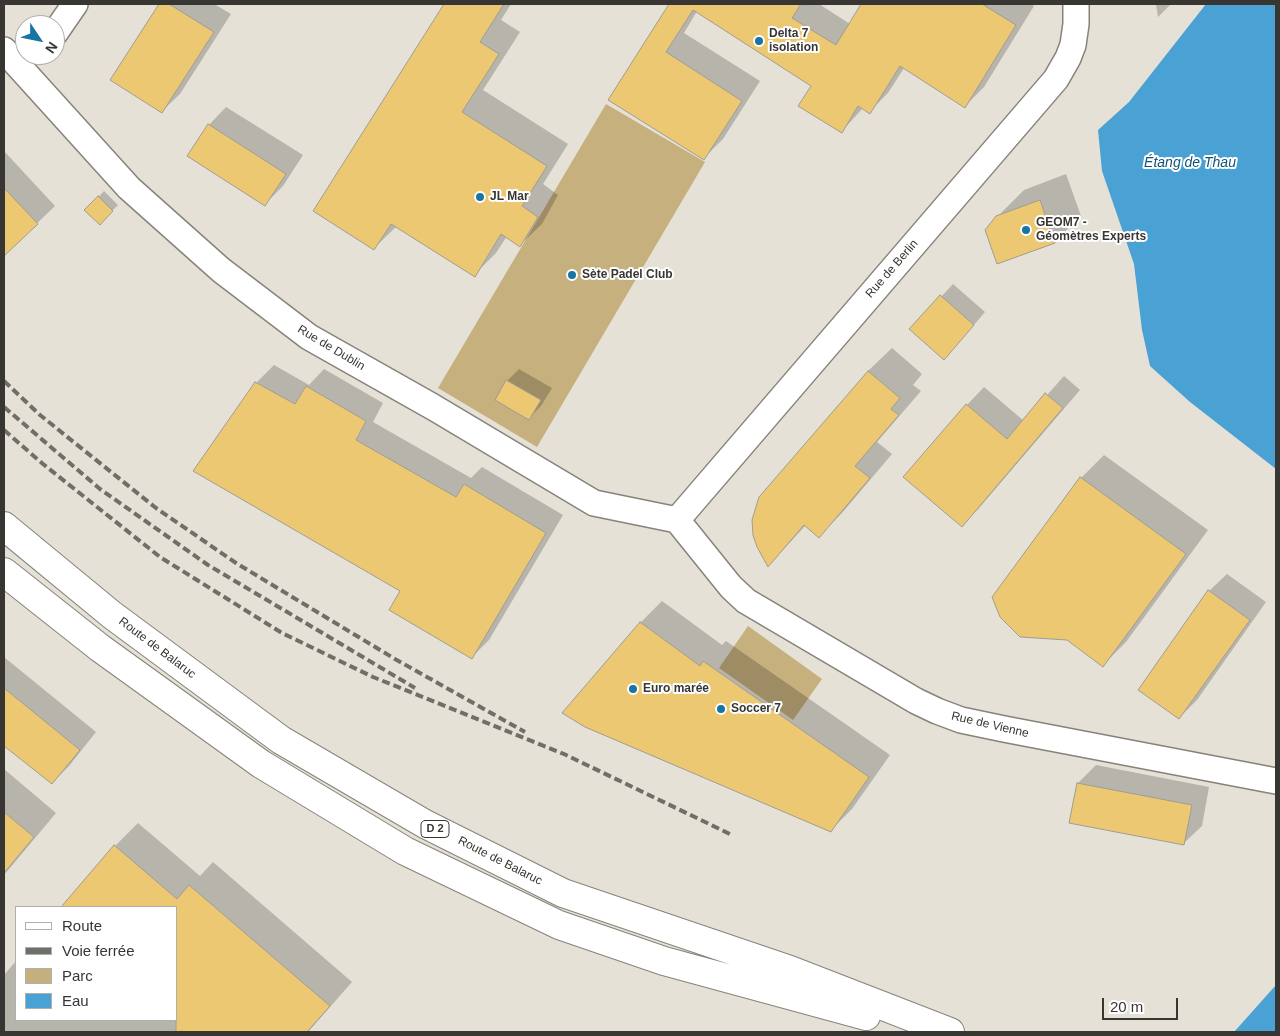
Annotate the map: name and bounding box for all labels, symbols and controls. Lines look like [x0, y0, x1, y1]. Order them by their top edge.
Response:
north arrow [15, 15, 65, 65]
place label: Delta 7 isolation [769, 27, 818, 55]
marker: Delta 7 isolation [753, 35, 765, 47]
text: N [42, 39, 61, 56]
water label: Étang de Thau [1144, 155, 1236, 171]
place label: JL Mar [490, 190, 529, 204]
marker: JL Mar [474, 191, 486, 203]
place label: GEOM7 - Géomètres Experts [1036, 216, 1146, 244]
marker: GEOM7 - Géomètres Experts [1020, 224, 1032, 236]
street label: Rue de Berlin [863, 237, 921, 301]
place label: Sète Padel Club [582, 268, 673, 282]
marker: Sète Padel Club [566, 269, 578, 281]
street label: Rue de Dublin [295, 322, 367, 374]
street label: Route de Balaruc [116, 614, 198, 682]
place label: Euro marée [643, 682, 709, 696]
marker: Euro marée [627, 683, 639, 695]
place label: Soccer 7 [731, 702, 781, 716]
marker: Soccer 7 [715, 703, 727, 715]
street label: Rue de Vienne [950, 709, 1030, 741]
road number: D 2 [421, 821, 449, 838]
street label: Route de Balaruc [455, 834, 545, 888]
legend [15, 906, 178, 1021]
text: Route [62, 917, 102, 934]
text: Voie ferrée [62, 942, 135, 959]
text: Parc [62, 967, 93, 984]
scale bar [1105, 988, 1181, 1020]
text: Eau [62, 992, 89, 1009]
text: 20 m [1110, 998, 1143, 1015]

